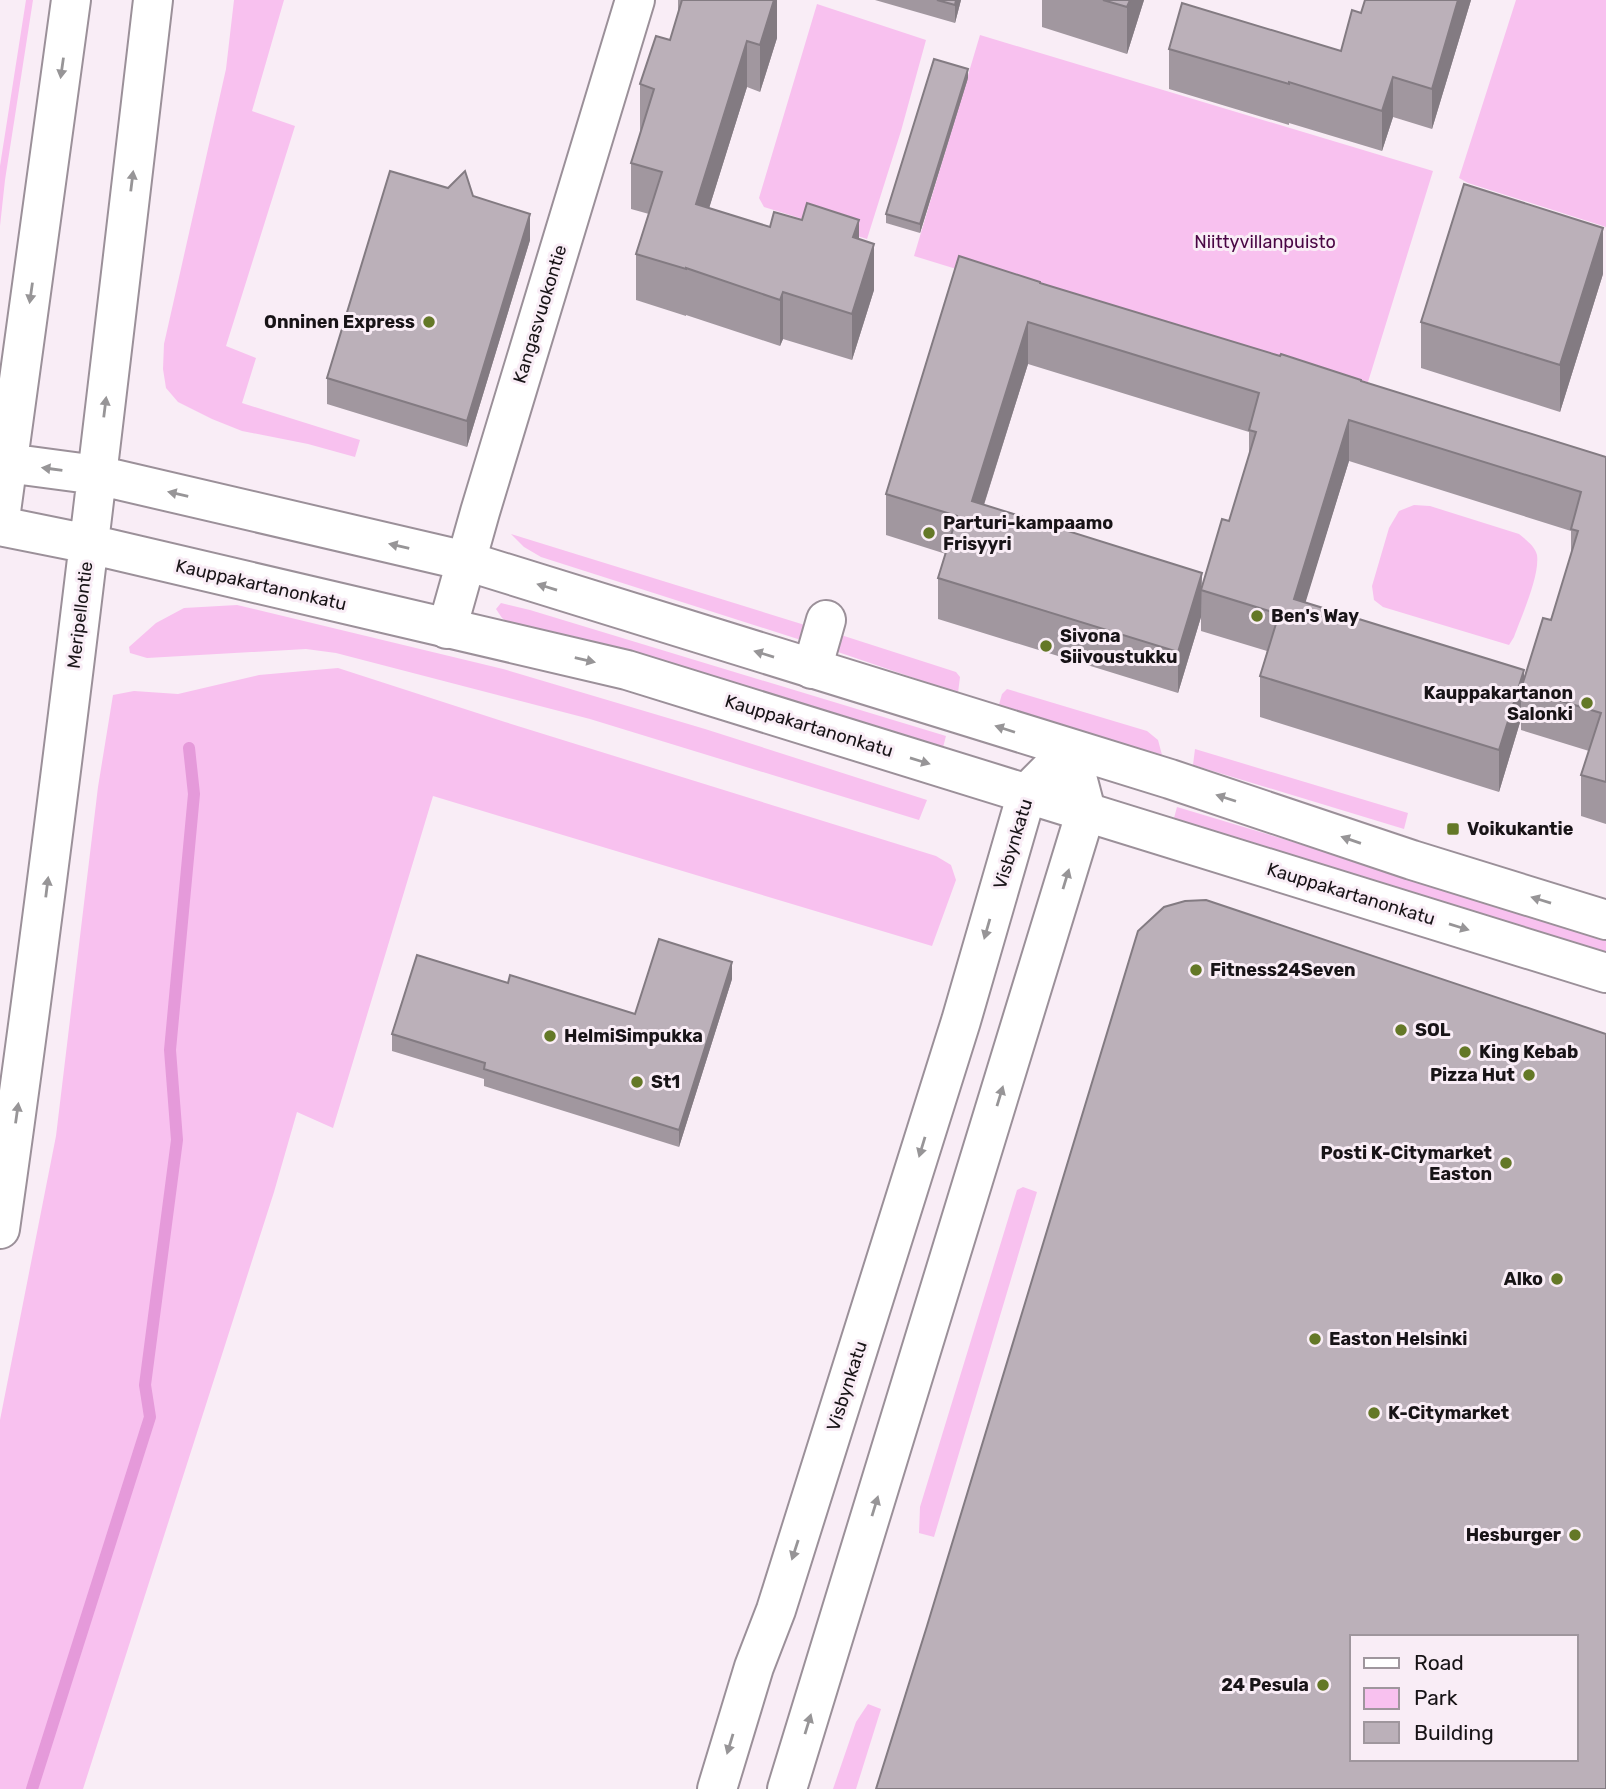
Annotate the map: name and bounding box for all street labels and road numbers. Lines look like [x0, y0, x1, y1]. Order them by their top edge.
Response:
street label: Kangasvuokontie [508, 242, 572, 386]
street label: Kauppakartanonkatu [173, 555, 349, 615]
street label: Meripellontie [63, 560, 97, 670]
street label: Kauppakartanonkatu [722, 690, 896, 762]
street label: Visbynkatu [989, 796, 1037, 892]
street label: Kauppakartanonkatu [1264, 858, 1438, 930]
street label: Visbynkatu [822, 1338, 872, 1434]

